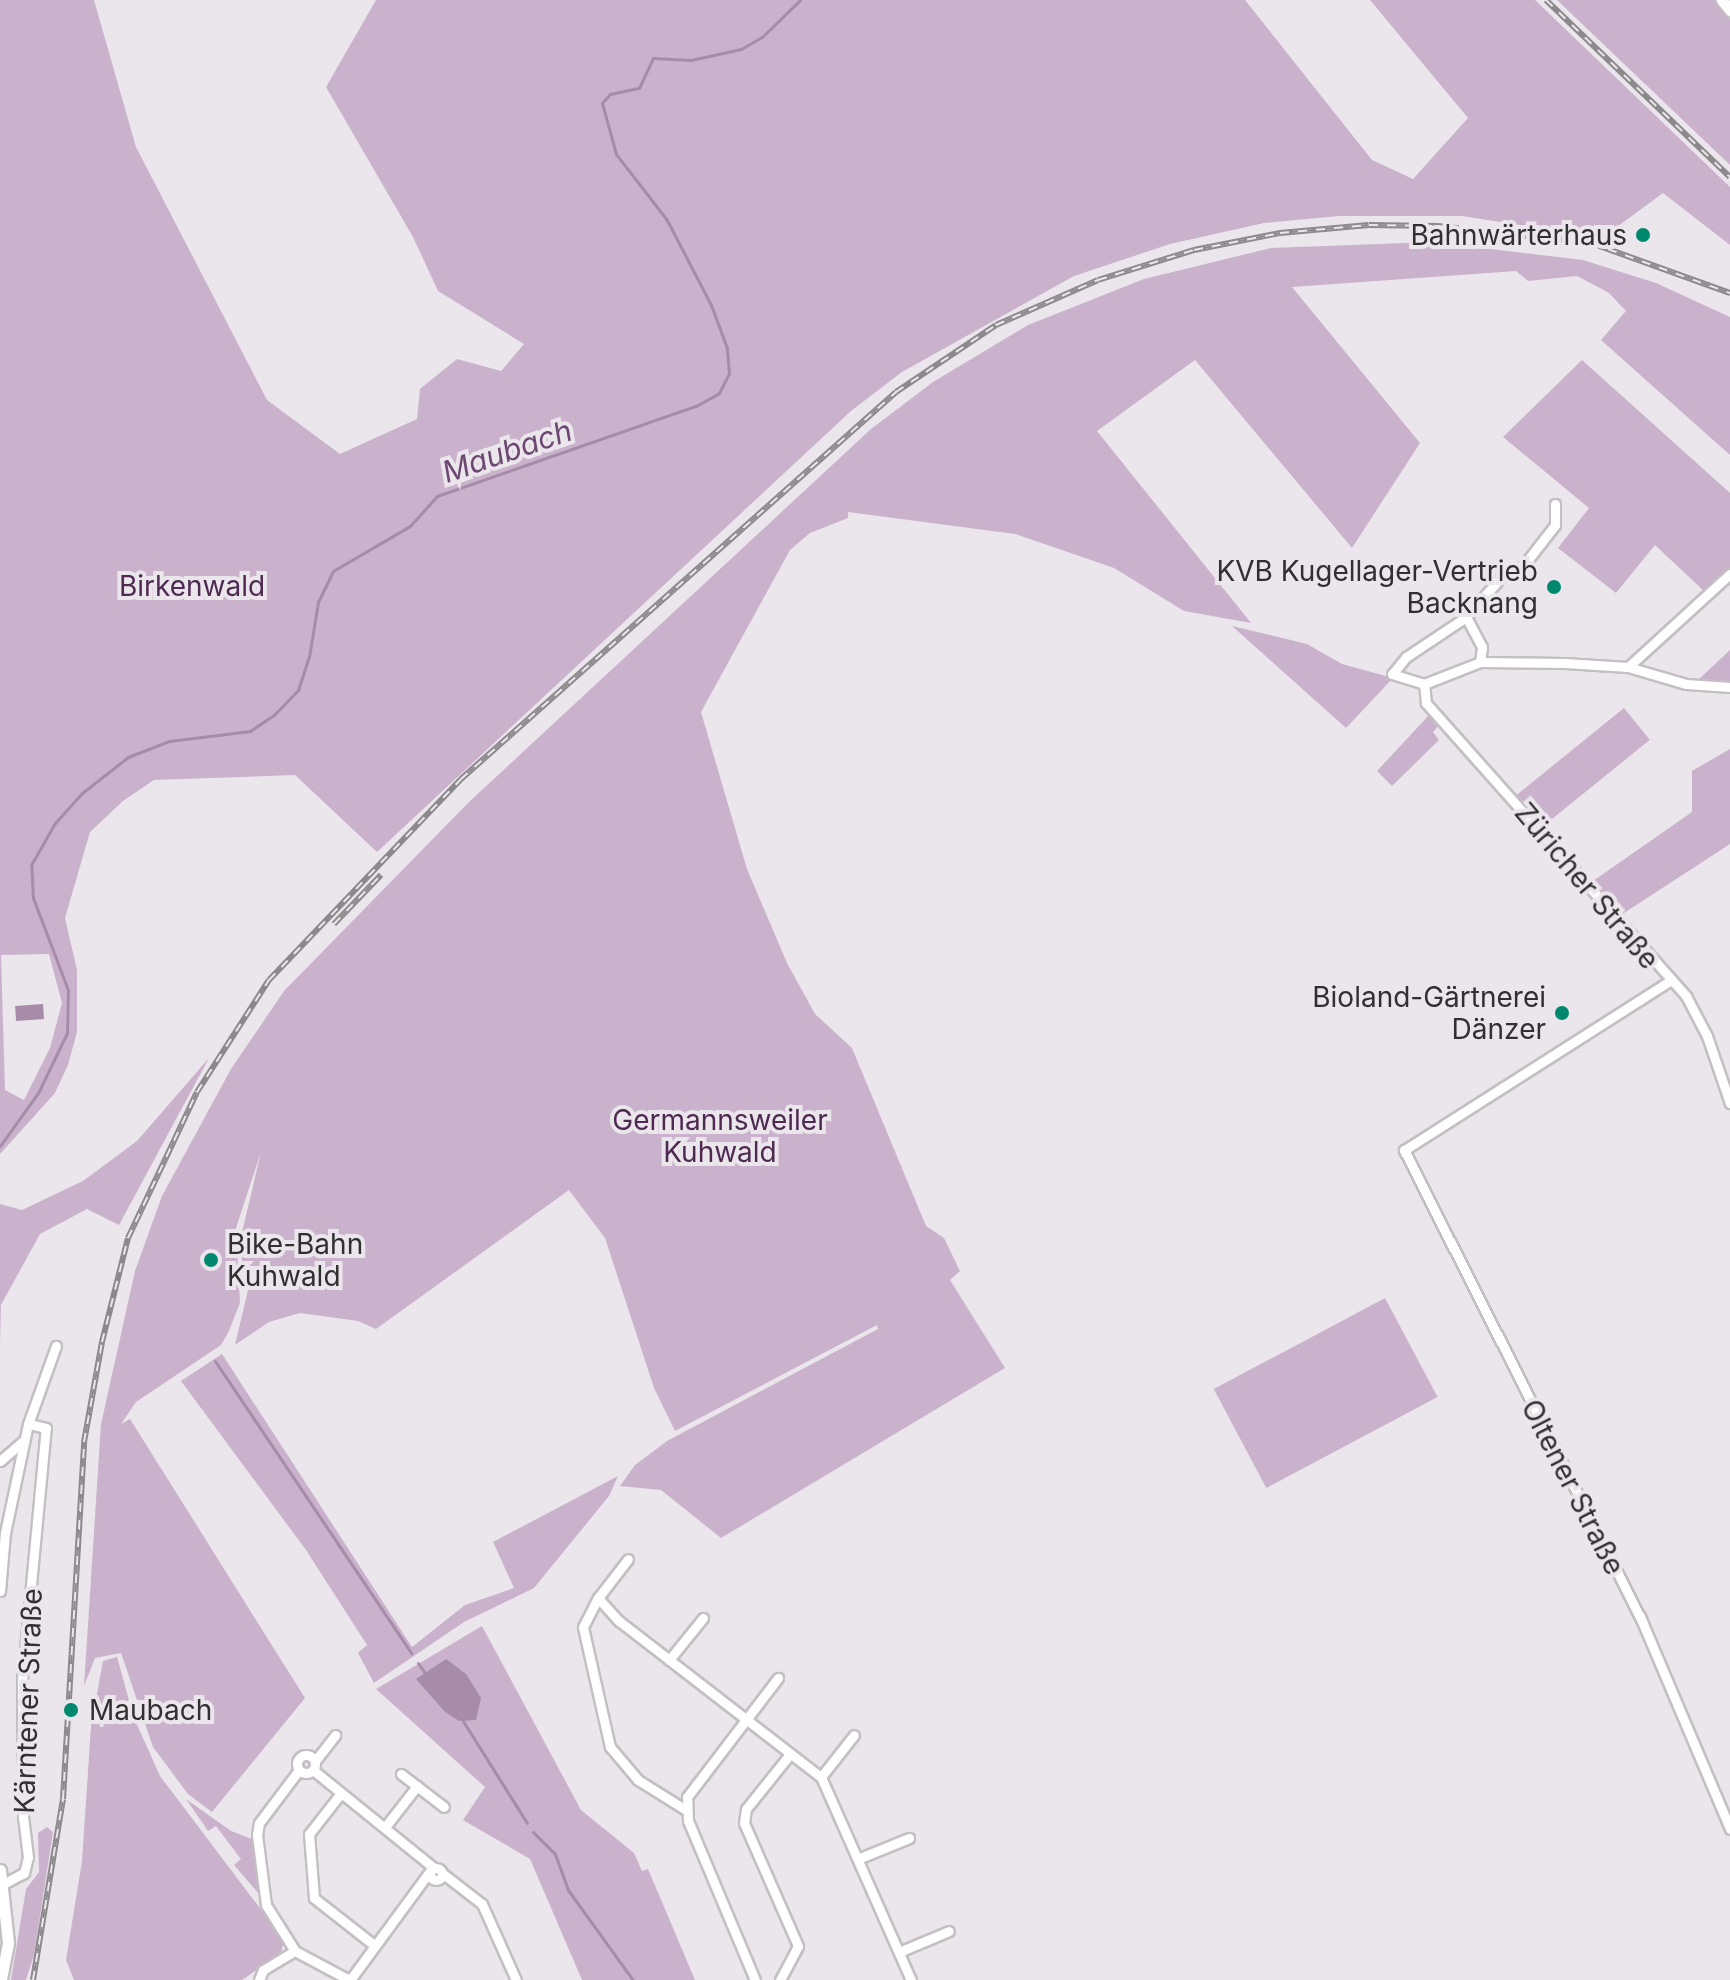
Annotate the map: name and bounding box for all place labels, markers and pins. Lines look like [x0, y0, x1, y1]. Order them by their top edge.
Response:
place label: Bahnwärterhaus [1410, 218, 1627, 252]
marker: Bahnwärterhaus [1634, 226, 1652, 244]
place label: KVB Kugellager-Vertrieb Backnang [1216, 554, 1538, 620]
marker: KVB Kugellager-Vertrieb Backnang [1545, 578, 1563, 596]
place label: Bioland-Gärtnerei Dänzer [1312, 980, 1546, 1046]
marker: Bioland-Gärtnerei Dänzer [1553, 1004, 1571, 1022]
place label: Bike-Bahn Kuhwald [227, 1227, 363, 1293]
marker: Bike-Bahn Kuhwald [202, 1251, 220, 1269]
place label: Maubach [89, 1693, 212, 1727]
marker: Maubach [60, 1699, 82, 1721]

